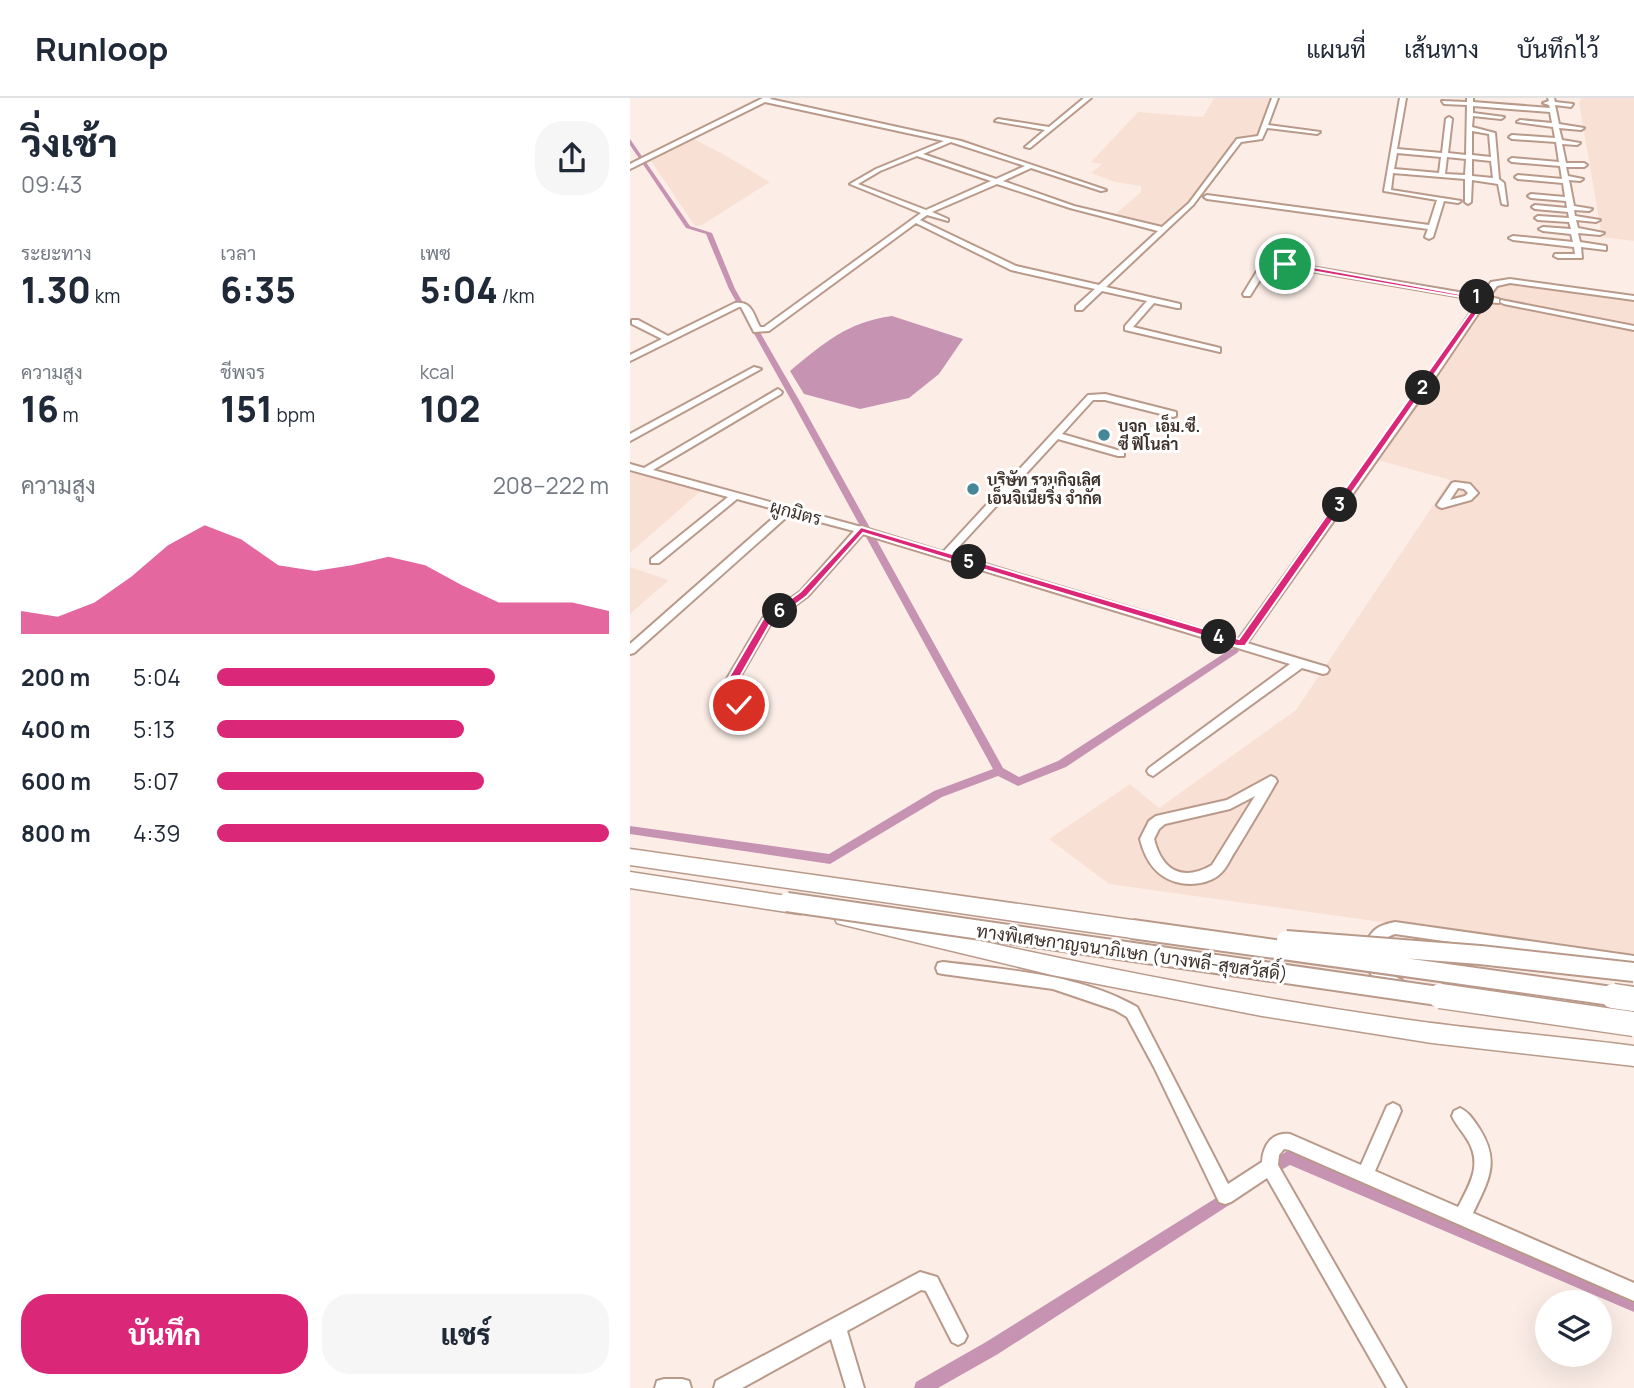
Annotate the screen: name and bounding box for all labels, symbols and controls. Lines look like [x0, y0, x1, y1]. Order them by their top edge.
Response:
text: Runloop [35, 26, 168, 71]
text: แผนที่ [1306, 32, 1366, 65]
text: เส้นทาง [1404, 32, 1479, 65]
text: บันทึกไว้ [1517, 32, 1599, 65]
text: วิ่งเช้า [21, 116, 118, 168]
button: share [535, 121, 609, 195]
text: 09:43 [21, 168, 82, 200]
pin [1255, 234, 1315, 294]
text: ระยะทาง [21, 240, 92, 266]
text: เวลา [220, 240, 256, 266]
text: เพซ [420, 240, 451, 266]
icon: arrive [1266, 245, 1304, 283]
text: 1.30 [21, 266, 91, 314]
text: 6:35 [220, 266, 296, 314]
text: 5:04 [420, 266, 498, 314]
pin: 1 [1460, 280, 1494, 314]
text: km [91, 283, 120, 309]
text: /km [498, 283, 535, 309]
text: 1 [1472, 283, 1481, 309]
text: ความสูง [21, 359, 83, 385]
text: ชีพจร [220, 359, 265, 385]
text: kcal [420, 359, 454, 385]
pin: 2 [1406, 370, 1440, 406]
text: 2 [1417, 374, 1428, 400]
text: 16 [21, 385, 59, 433]
text: 151 [220, 385, 273, 433]
text: 102 [420, 385, 480, 433]
text: m [59, 402, 79, 428]
text: bpm [273, 402, 315, 428]
place label: บจก. เอ็ม.ซี. ซี ฟิโนล่า [1118, 413, 1200, 455]
marker: บจก. เอ็ม.ซี. ซี ฟิโนล่า [1096, 427, 1112, 443]
text: ความสูง [21, 469, 96, 501]
text: 208–222 m [493, 469, 609, 501]
place label: บริษัท รวมกิจเลิศ เอ็นจิเนียริ่ง จำกัด [987, 469, 1102, 509]
marker: บริษัท รวมกิจเลิศ เอ็นจิเนียริ่ง จำกัด [965, 481, 981, 497]
pin: 3 [1322, 488, 1358, 522]
text: 3 [1334, 491, 1345, 517]
street label: ผูกมิตร [767, 494, 825, 532]
pin: 5 [952, 545, 986, 580]
text: 5 [963, 548, 974, 574]
pin: 6 [762, 594, 798, 628]
text: 6 [774, 597, 785, 623]
pin: 4 [1202, 620, 1236, 654]
text: 4 [1213, 623, 1224, 649]
text: 200 m [21, 661, 90, 693]
text: 5:04 [133, 661, 181, 693]
pin [709, 675, 769, 735]
icon: check [720, 686, 758, 724]
text: 400 m [21, 713, 91, 745]
text: 5:13 [133, 713, 175, 745]
text: 600 m [21, 765, 91, 797]
text: 5:07 [133, 765, 179, 797]
text: 800 m [21, 817, 91, 849]
text: 4:39 [133, 817, 180, 849]
street label: ทางพิเศษกาญจนาภิเษก (บางพลี-สุขสวัสดิ์) [975, 915, 1290, 987]
map controls [1535, 1290, 1612, 1367]
button: layers [1535, 1290, 1612, 1367]
button: บันทึก [21, 1294, 308, 1374]
button: แชร์ [322, 1294, 609, 1374]

